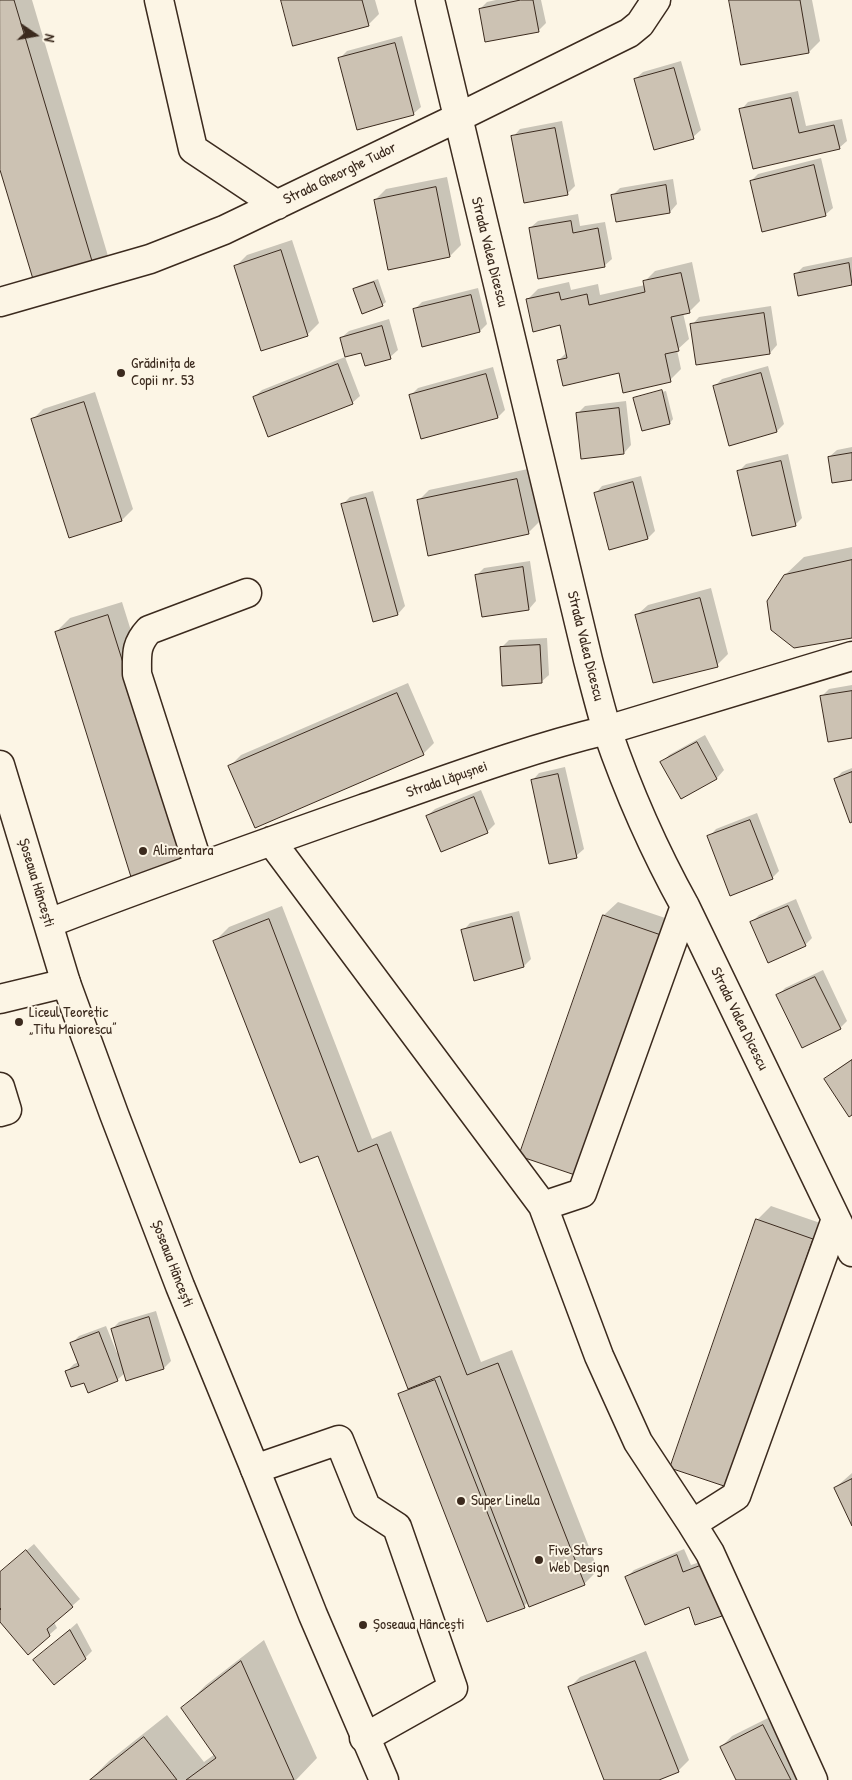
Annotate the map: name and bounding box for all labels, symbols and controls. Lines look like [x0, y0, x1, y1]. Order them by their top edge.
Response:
north arrow [10, 10, 60, 60]
text: N [40, 33, 60, 44]
street label: Strada Gheorghe Tudor [281, 139, 399, 209]
street label: Strada Valea Dicescu [467, 195, 511, 309]
place label: Grădinița de Copii nr. 53 [131, 355, 196, 390]
marker: Grădinița de Copii nr. 53 [115, 367, 127, 379]
street label: Strada Valea Dicescu [563, 589, 607, 703]
street label: Strada Lăpușnei [404, 758, 490, 802]
street label: Șoseaua Hâncești [14, 837, 58, 929]
place label: Alimentara [153, 842, 213, 860]
marker: Alimentara [137, 845, 149, 857]
street label: Strada Valea Dicescu [706, 965, 772, 1073]
place label: Liceul Teoretic „Titu Maiorescu” [29, 1004, 117, 1039]
marker: Liceul Teoretic „Titu Maiorescu” [13, 1016, 25, 1028]
street label: Șoseaua Hâncești [147, 1218, 197, 1310]
place label: Super Linella [471, 1492, 540, 1510]
marker: Super Linella [455, 1495, 467, 1507]
place label: Five Stars Web Design [549, 1542, 610, 1577]
marker: Five Stars Web Design [533, 1554, 545, 1566]
place label: Șoseaua Hâncești [373, 1616, 465, 1634]
marker: Șoseaua Hâncești [357, 1619, 369, 1631]

